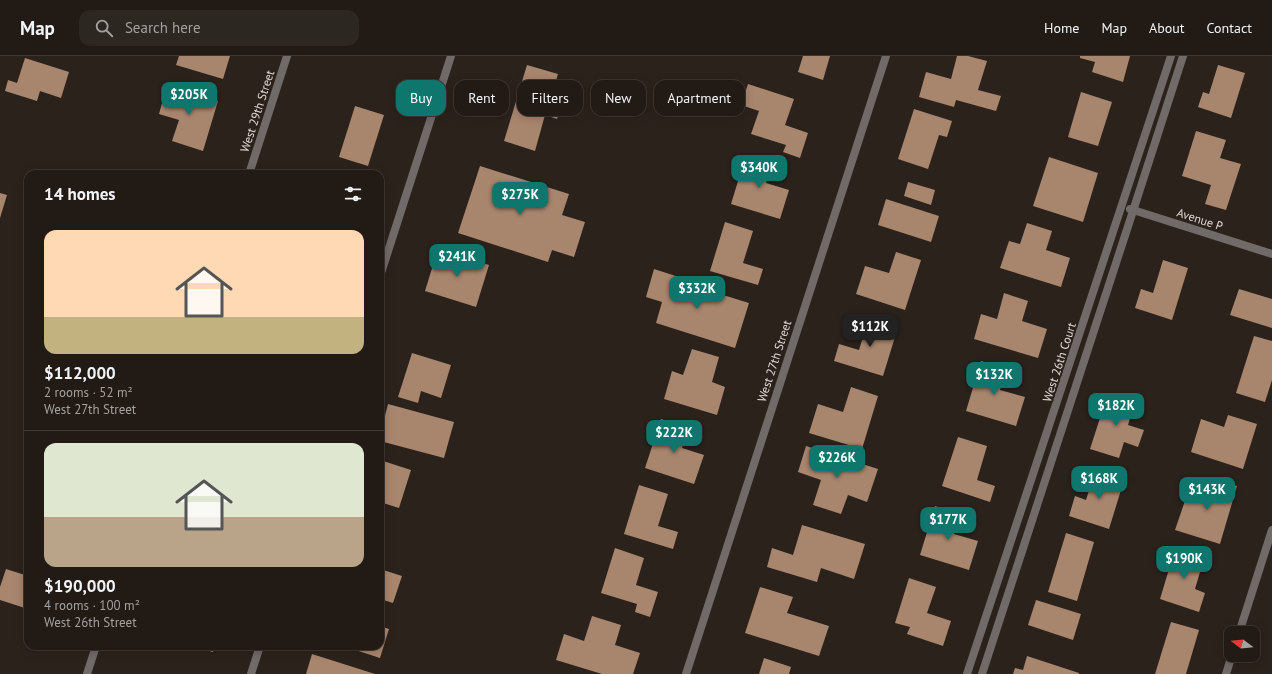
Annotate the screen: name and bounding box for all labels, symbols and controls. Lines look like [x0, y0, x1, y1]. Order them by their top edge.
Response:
search box [79, 10, 359, 46]
text: Map [20, 16, 55, 40]
icon: search [93, 17, 115, 39]
text: Search here [125, 18, 201, 37]
text: Home [1044, 19, 1079, 37]
text: Map [1101, 19, 1127, 37]
text: About [1149, 19, 1185, 37]
text: Contact [1207, 19, 1252, 37]
street label: West 29th Street [237, 68, 277, 154]
chip: Buy [396, 80, 446, 116]
chip: Rent [454, 80, 509, 116]
chip: Filters [517, 80, 583, 116]
chip: New [591, 80, 646, 116]
chip: Apartment [654, 80, 745, 116]
pin: $205K [161, 82, 217, 116]
text: $205K [170, 86, 208, 103]
pin: $340K [731, 155, 787, 189]
text: $340K [740, 159, 778, 176]
pin: $275K [492, 182, 548, 216]
text: 14 homes [44, 183, 115, 205]
icon: filters [342, 183, 364, 205]
text: $275K [501, 186, 539, 203]
street label: Avenue P [1175, 205, 1225, 234]
pin: $241K [429, 244, 485, 278]
text: $241K [438, 248, 476, 265]
icon: home [168, 256, 240, 328]
pin: $332K [669, 276, 725, 310]
text: $332K [678, 280, 716, 297]
pin: $112K [842, 314, 898, 348]
street label: West 27th Street [754, 318, 794, 404]
text: $112K [851, 318, 889, 335]
street label: West 26th Court [1039, 320, 1079, 404]
text: $112,000 [44, 362, 116, 384]
pin: $132K [966, 362, 1022, 396]
text: $132K [975, 366, 1013, 383]
text: 2 rooms · 52 m² [44, 384, 133, 401]
pin: $182K [1088, 393, 1144, 427]
text: $182K [1097, 397, 1135, 414]
text: West 27th Street [44, 401, 136, 418]
pin: $222K [646, 420, 702, 454]
text: $222K [655, 424, 693, 441]
pin: $226K [809, 445, 865, 479]
text: $226K [818, 449, 856, 466]
pin: $168K [1071, 466, 1127, 500]
icon: home [168, 469, 240, 541]
text: $168K [1080, 470, 1118, 487]
pin: $143K [1179, 477, 1235, 511]
text: $143K [1188, 481, 1226, 498]
pin: $177K [920, 507, 976, 541]
text: $177K [929, 511, 967, 528]
pin: $190K [1156, 546, 1212, 580]
text: $190K [1165, 550, 1203, 567]
text: $190,000 [44, 575, 116, 597]
text: 4 rooms · 100 m² [44, 597, 140, 614]
text: West 26th Street [44, 614, 137, 631]
north arrow [1224, 626, 1260, 662]
map controls [1224, 626, 1260, 662]

